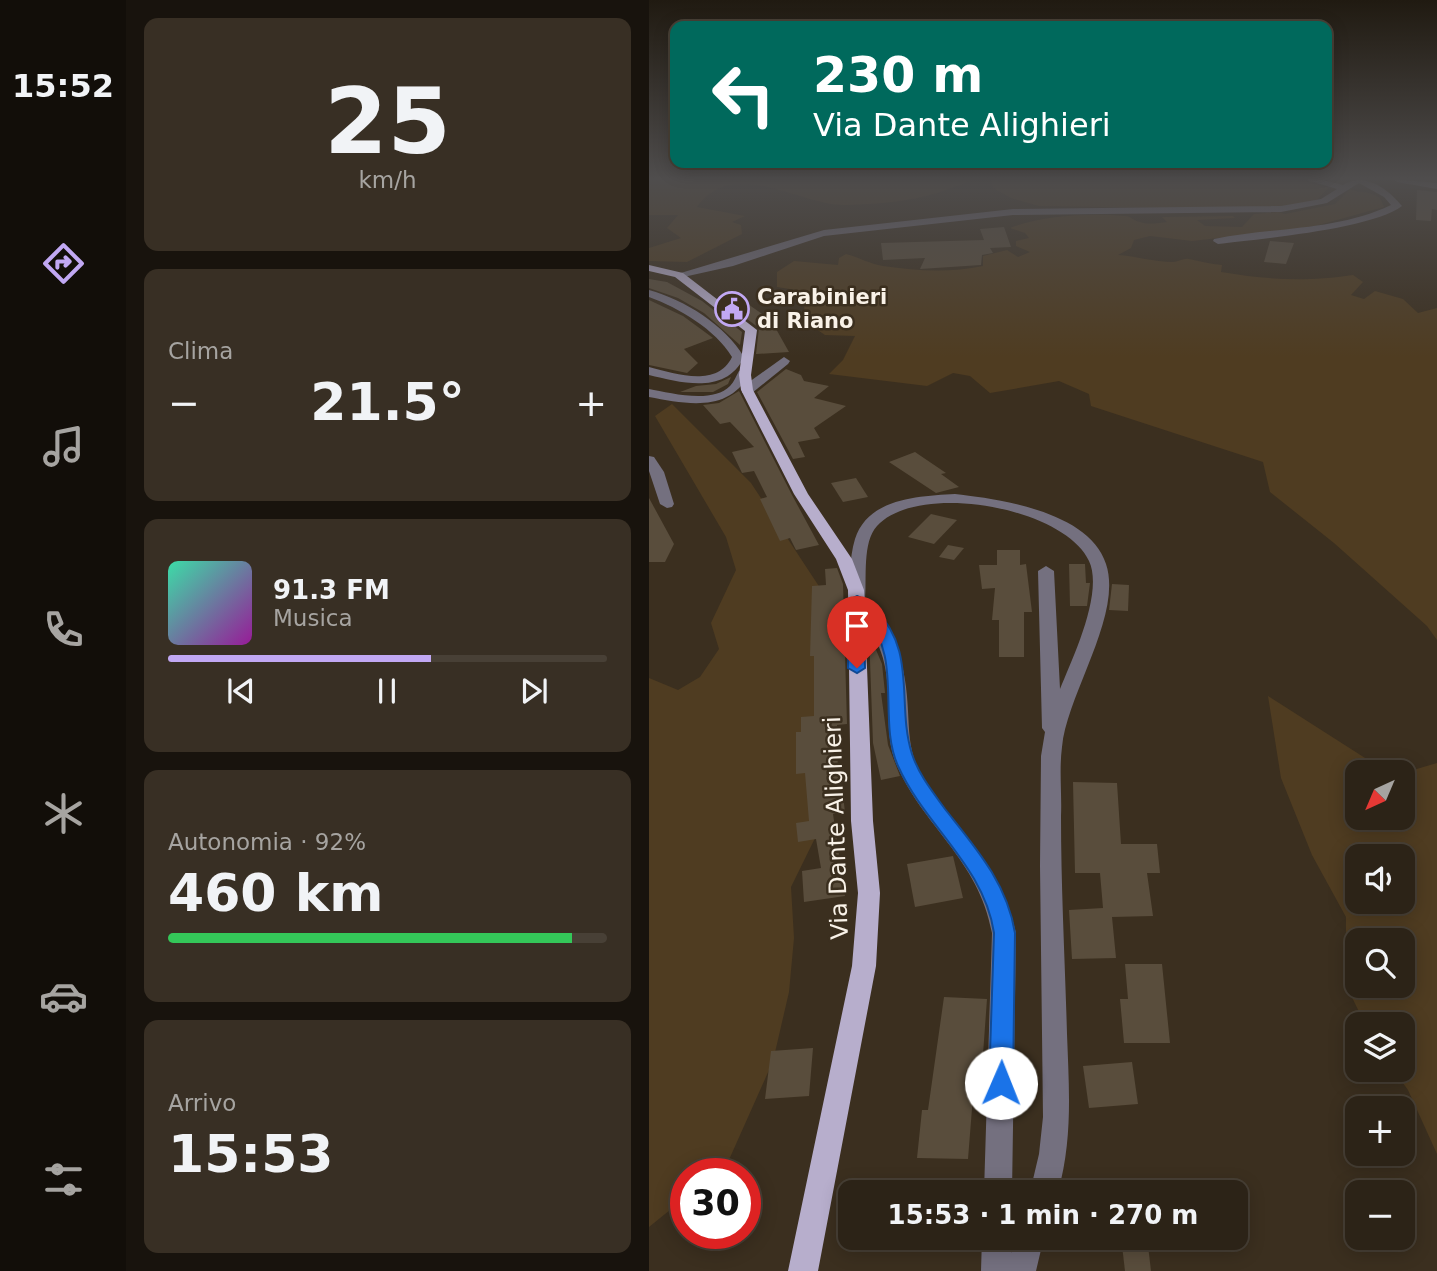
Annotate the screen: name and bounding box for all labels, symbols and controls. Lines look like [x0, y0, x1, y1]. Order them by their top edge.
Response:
text: 230 m [813, 47, 983, 104]
icon: left [698, 49, 789, 140]
text: 15:52 [12, 67, 114, 105]
text: 25 [324, 69, 451, 174]
text: Via Dante Alighieri [813, 106, 1111, 144]
text: km/h [358, 167, 417, 193]
icon: directions [39, 239, 88, 288]
place label: Carabinieri di Riano [757, 285, 887, 333]
public building icon: Carabinieri di Riano [713, 290, 751, 328]
text: Clima [168, 338, 233, 364]
text: 21.5° [310, 372, 465, 432]
text: − [168, 381, 200, 425]
text: + [575, 381, 607, 425]
icon: music [39, 422, 88, 471]
text: 91.3 FM [273, 575, 390, 605]
pin [827, 596, 887, 668]
icon: phone [39, 605, 88, 654]
text: Musica [273, 605, 353, 631]
icon: arrive [838, 607, 876, 645]
icon: previous [222, 672, 260, 710]
icon: pause [368, 672, 406, 710]
icon: next [515, 672, 553, 710]
street label: Via Dante Alighieri [818, 716, 854, 940]
north arrow [1345, 760, 1415, 830]
map controls [1345, 760, 1415, 1250]
icon: climate [39, 789, 88, 838]
text: Autonomia · 92% [168, 829, 366, 855]
button: sound [1345, 844, 1415, 914]
text: 460 km [168, 863, 383, 923]
button: search [1345, 928, 1415, 998]
icon: car [39, 972, 88, 1021]
button: layers [1345, 1012, 1415, 1082]
position arrow [964, 1046, 1038, 1120]
text: Arrivo [168, 1090, 236, 1116]
button: + [1345, 1096, 1415, 1166]
text: 15:53 [168, 1124, 334, 1184]
icon: filters [39, 1155, 88, 1204]
speed limit sign: 30 [670, 1158, 761, 1249]
button: − [1345, 1180, 1415, 1250]
text: 15:53 · 1 min · 270 m [888, 1200, 1198, 1230]

